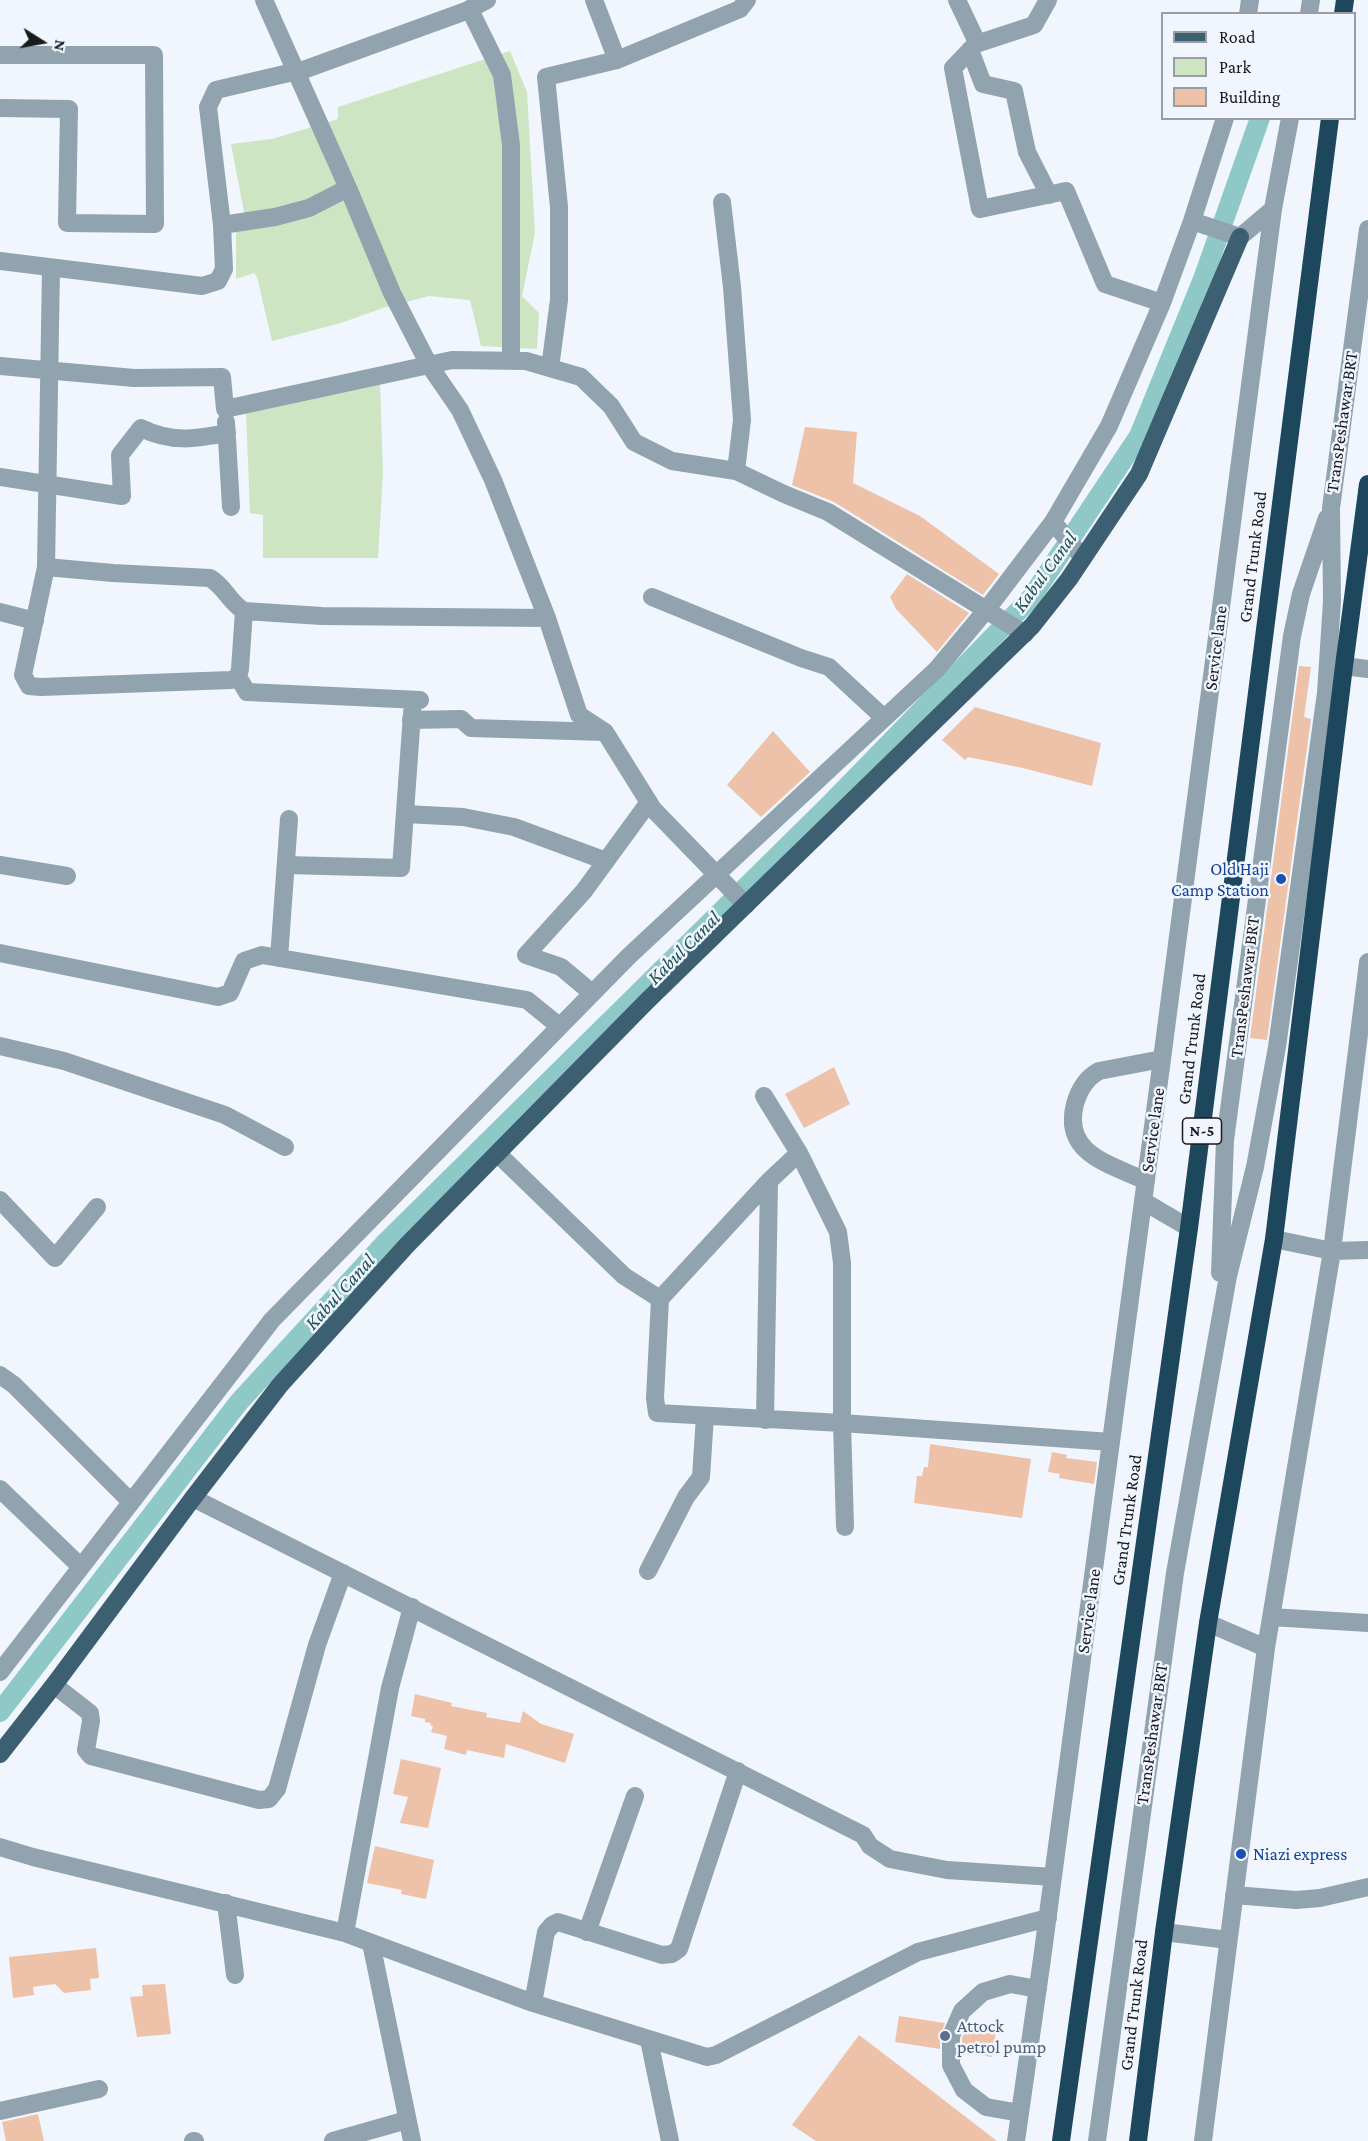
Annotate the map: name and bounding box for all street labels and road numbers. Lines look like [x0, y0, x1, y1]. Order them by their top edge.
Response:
street label: TransPeshawar BRT [1321, 350, 1363, 494]
street label: Grand Trunk Road [1234, 490, 1272, 624]
street label: Service lane [1200, 604, 1232, 692]
street label: TransPeshawar BRT [1226, 915, 1264, 1059]
street label: Grand Trunk Road [1173, 972, 1211, 1106]
street label: Service lane [1136, 1086, 1170, 1174]
road number: N-5 [1182, 1118, 1222, 1144]
street label: Grand Trunk Road [1107, 1453, 1147, 1587]
street label: Service lane [1072, 1567, 1106, 1655]
street label: TransPeshawar BRT [1131, 1662, 1173, 1806]
street label: Grand Trunk Road [1115, 1938, 1153, 2072]

